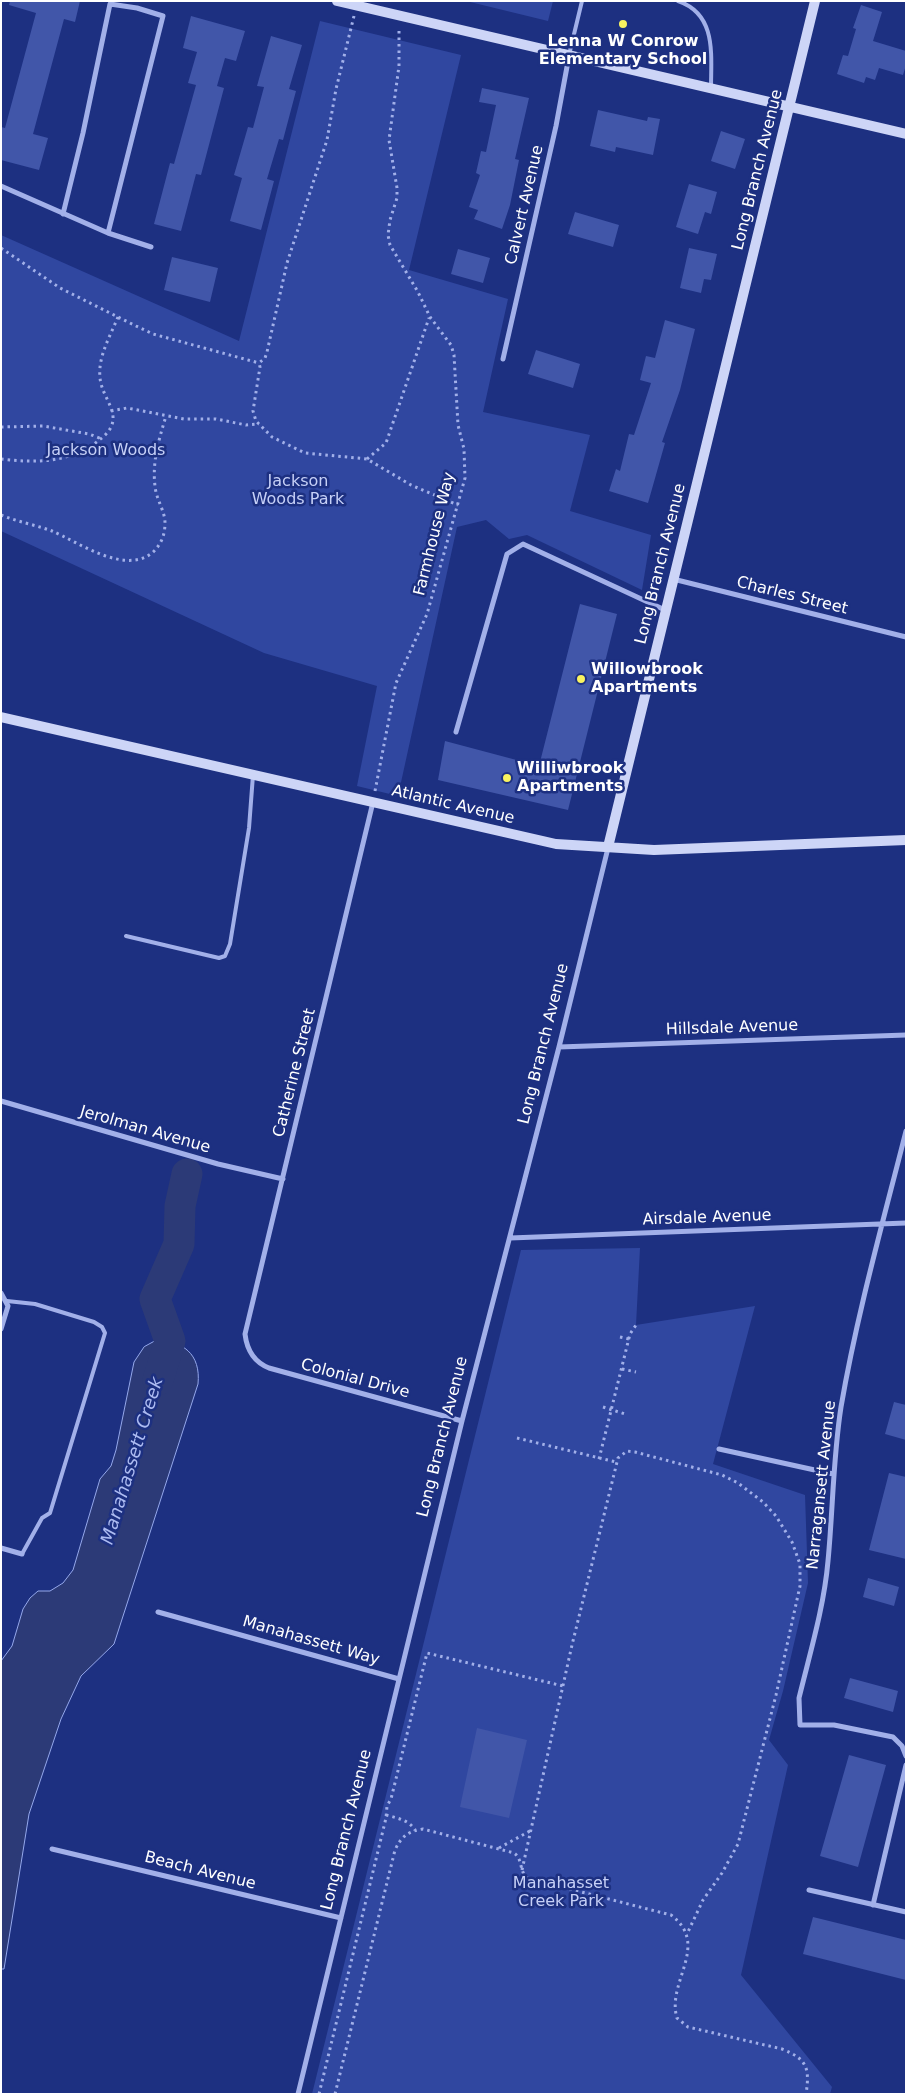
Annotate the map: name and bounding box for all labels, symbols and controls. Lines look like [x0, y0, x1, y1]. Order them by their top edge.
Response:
marker: Lenna W Conrow Elementary School [617, 18, 629, 30]
place label: Lenna W Conrow Elementary School [539, 32, 707, 70]
street label: Long Branch Avenue [729, 88, 787, 252]
street label: Calvert Avenue [502, 143, 548, 267]
park label: Jackson Woods [47, 441, 165, 461]
street label: Farmhouse Way [410, 470, 460, 598]
park label: Jackson Woods Park [252, 472, 344, 510]
street label: Long Branch Avenue [632, 482, 690, 646]
street label: Charles Street [734, 573, 850, 619]
place label: Willowbrook Apartments [591, 660, 703, 698]
marker: Willowbrook Apartments [575, 673, 587, 685]
place label: Williwbrook Apartments [517, 759, 623, 797]
marker: Williwbrook Apartments [501, 772, 513, 784]
street label: Atlantic Avenue [390, 782, 516, 828]
street label: Long Branch Avenue [515, 962, 573, 1126]
street label: Catherine Street [270, 1007, 320, 1139]
street label: Hillsdale Avenue [665, 1016, 799, 1040]
street label: Jerolman Avenue [77, 1102, 213, 1158]
street label: Airsdale Avenue [642, 1206, 772, 1230]
street label: Colonial Drive [299, 1355, 411, 1403]
street label: Long Branch Avenue [414, 1355, 472, 1519]
water label: Manahassett Creek [97, 1375, 169, 1547]
street label: Narragansett Avenue [804, 1400, 840, 1570]
street label: Manahassett Way [240, 1612, 382, 1670]
street label: Long Branch Avenue [318, 1748, 376, 1912]
street label: Beach Avenue [142, 1848, 258, 1894]
park label: Manahasset Creek Park [513, 1874, 609, 1912]

